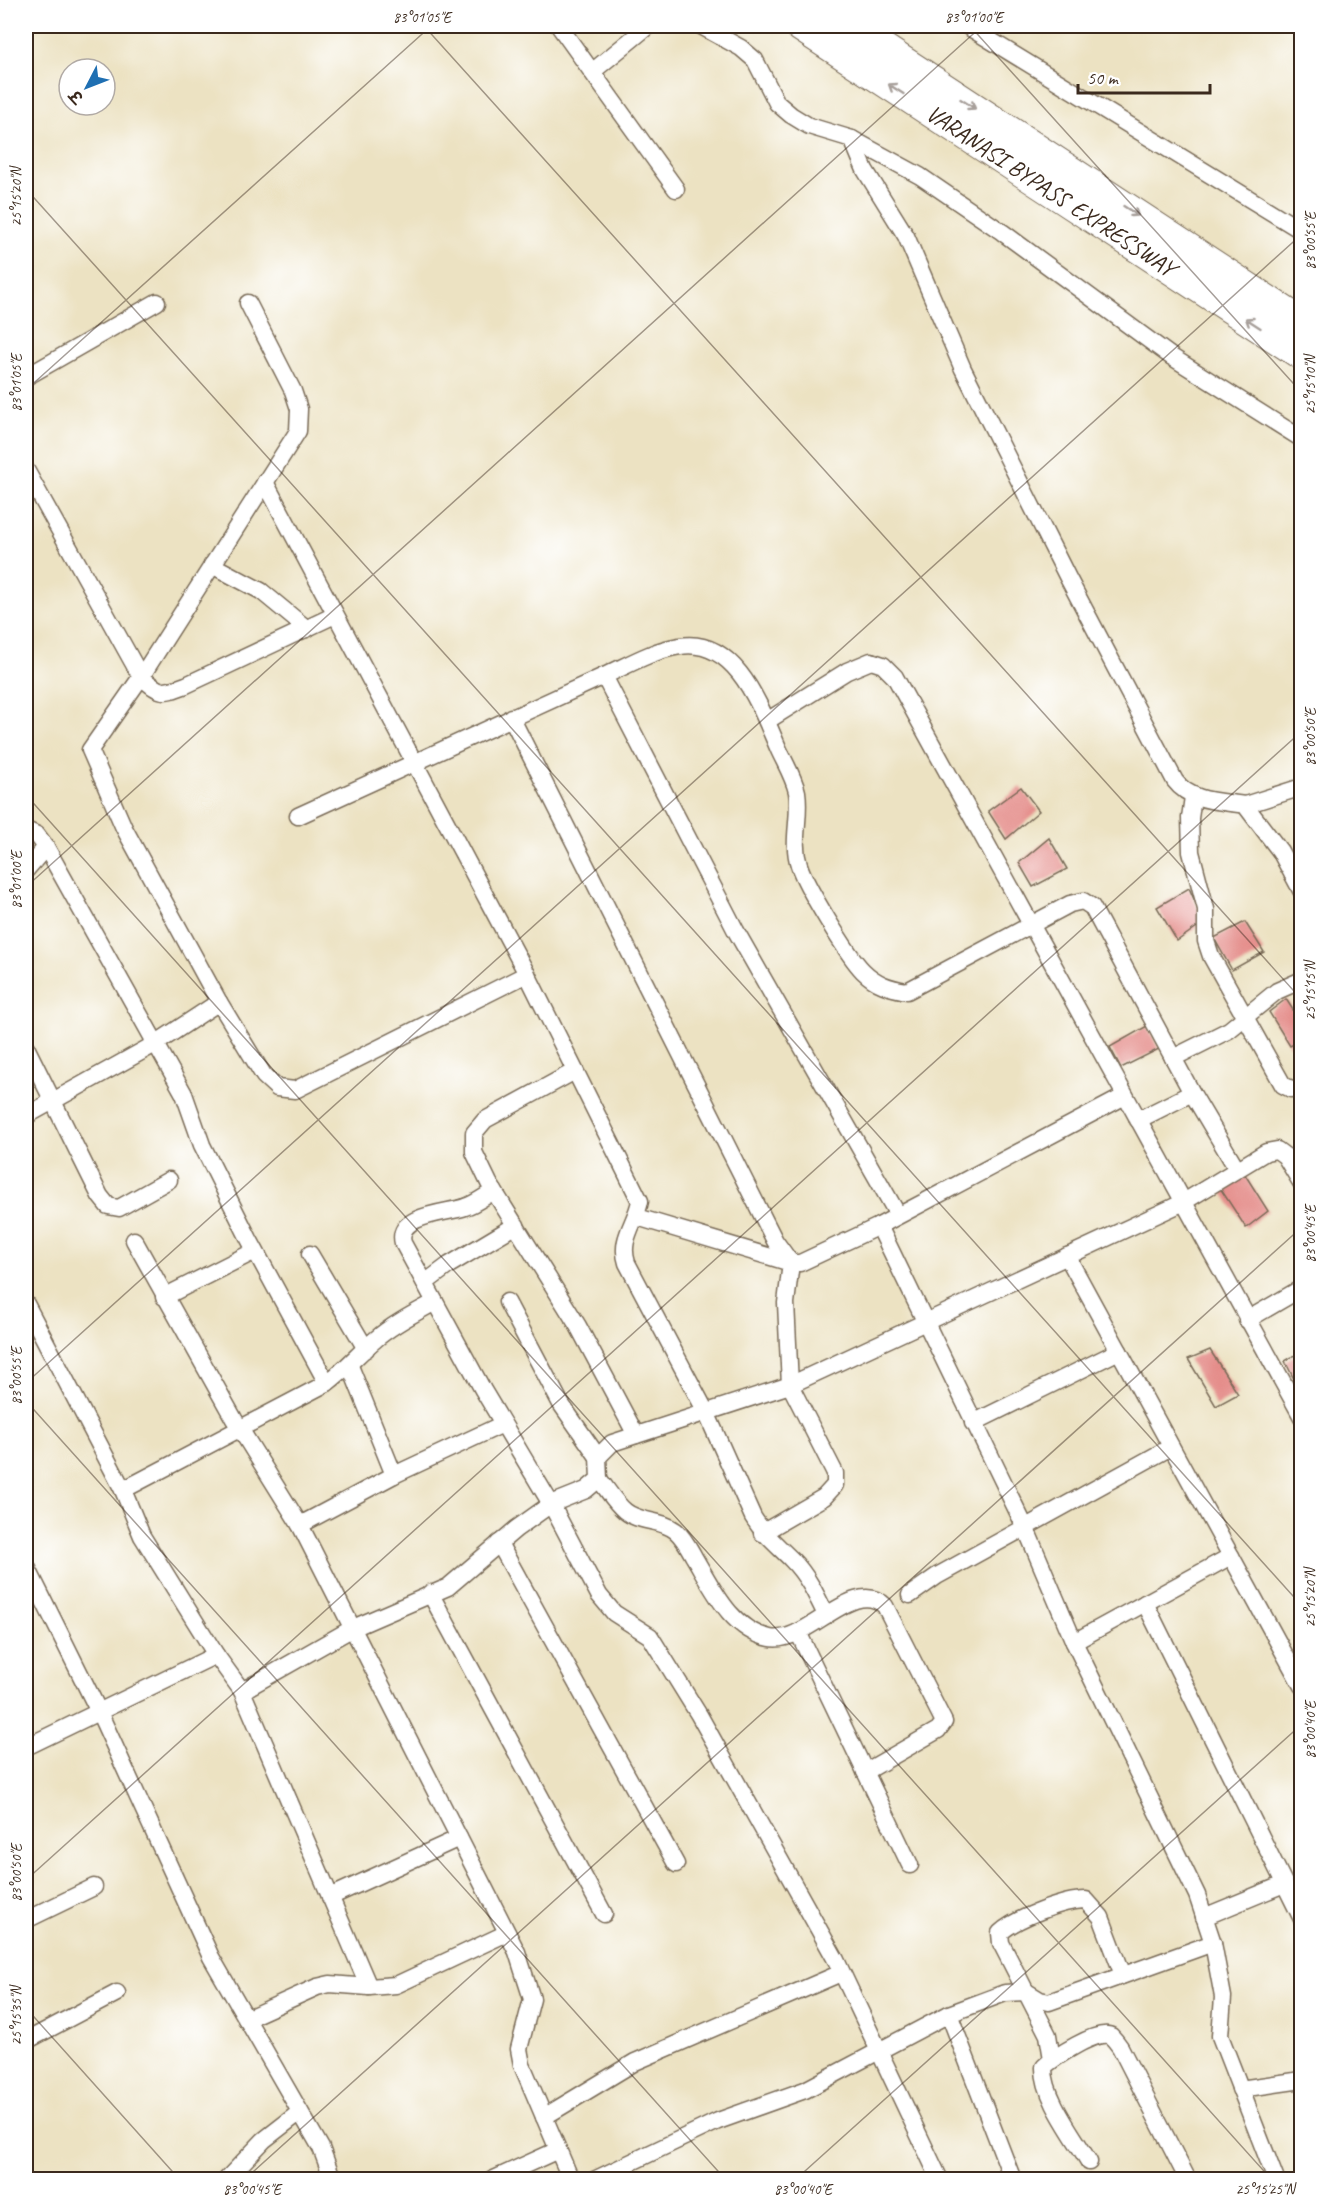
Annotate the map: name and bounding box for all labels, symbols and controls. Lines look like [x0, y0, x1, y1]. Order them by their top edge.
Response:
text: 83°01'05"E [393, 8, 453, 27]
text: 83°01'00"E [945, 8, 1005, 27]
north arrow [57, 57, 117, 117]
scale bar [1078, 57, 1210, 95]
text: 50 m [1087, 67, 1120, 89]
one-way arrow [889, 83, 905, 95]
text: उ [65, 85, 89, 109]
street label: VARANASI BYPASS EXPRESSWAY [921, 98, 1185, 286]
one-way arrow [959, 98, 975, 110]
text: 25°15'20"N [7, 164, 26, 227]
one-way arrow [1122, 205, 1138, 217]
text: 83°00'55"E [1301, 210, 1320, 270]
one-way arrow [1245, 317, 1261, 329]
text: 83°01'05"E [7, 352, 26, 412]
text: 25°15'10"N [1301, 352, 1320, 415]
text: 83°00'50"E [1301, 706, 1320, 766]
text: 83°01'00"E [7, 849, 26, 909]
text: 25°15'15"N [1301, 958, 1320, 1021]
text: 83°00'45"E [1301, 1203, 1320, 1263]
text: 83°00'55"E [7, 1345, 26, 1405]
text: 25°15'20"N [1301, 1565, 1320, 1628]
text: 83°00'40"E [1301, 1699, 1320, 1759]
text: 83°00'50"E [7, 1842, 26, 1902]
text: 25°15'35"N [7, 1983, 26, 2046]
text: 83°00'45"E [223, 2180, 283, 2199]
text: 83°00'40"E [774, 2180, 834, 2199]
text: 25°15'25"N [1235, 2180, 1298, 2199]

